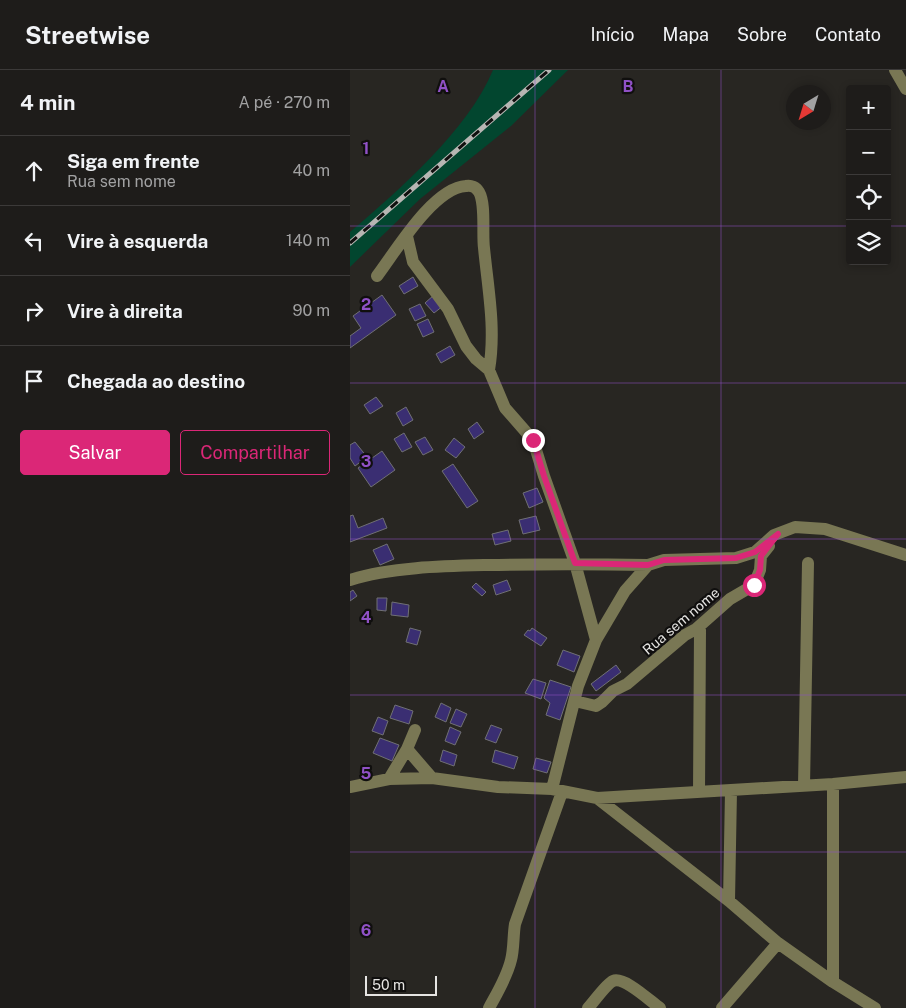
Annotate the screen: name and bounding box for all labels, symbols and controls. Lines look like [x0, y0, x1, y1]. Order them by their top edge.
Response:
text: Streetwise [25, 21, 150, 49]
text: Início [590, 24, 635, 45]
text: Mapa [663, 24, 709, 45]
text: Sobre [737, 24, 787, 45]
text: Contato [815, 24, 881, 45]
text: A [437, 77, 449, 96]
text: B [623, 77, 634, 96]
north arrow [786, 85, 831, 130]
map controls [846, 85, 891, 265]
button: + [846, 85, 891, 130]
text: 4 min [20, 90, 75, 115]
text: A pé · 270 m [239, 93, 330, 112]
button: − [846, 130, 891, 175]
text: 1 [363, 139, 369, 158]
text: Siga em frente [67, 150, 200, 172]
icon: ahead [20, 157, 48, 185]
text: 40 m [292, 161, 330, 180]
text: Rua sem nome [67, 172, 176, 191]
button: locate [846, 175, 891, 220]
button: layers [846, 220, 891, 265]
icon: left [20, 227, 48, 255]
text: Vire à esquerda [67, 230, 208, 252]
text: 140 m [286, 231, 330, 250]
text: 2 [361, 295, 371, 314]
icon: right [20, 297, 48, 325]
text: Vire à direita [67, 300, 183, 322]
text: 90 m [293, 301, 330, 320]
icon: arrive [20, 367, 48, 395]
text: Chegada ao destino [67, 370, 245, 392]
route end [522, 429, 545, 452]
button: Salvar [20, 430, 170, 475]
button: Compartilhar [180, 430, 330, 475]
text: 3 [361, 452, 371, 471]
route start [743, 574, 766, 597]
street label: Rua sem nome [639, 584, 723, 658]
text: 4 [361, 608, 372, 627]
text: 5 [361, 764, 372, 783]
text: 6 [361, 921, 371, 940]
scale bar [365, 973, 438, 996]
text: 50 m [372, 977, 405, 993]

